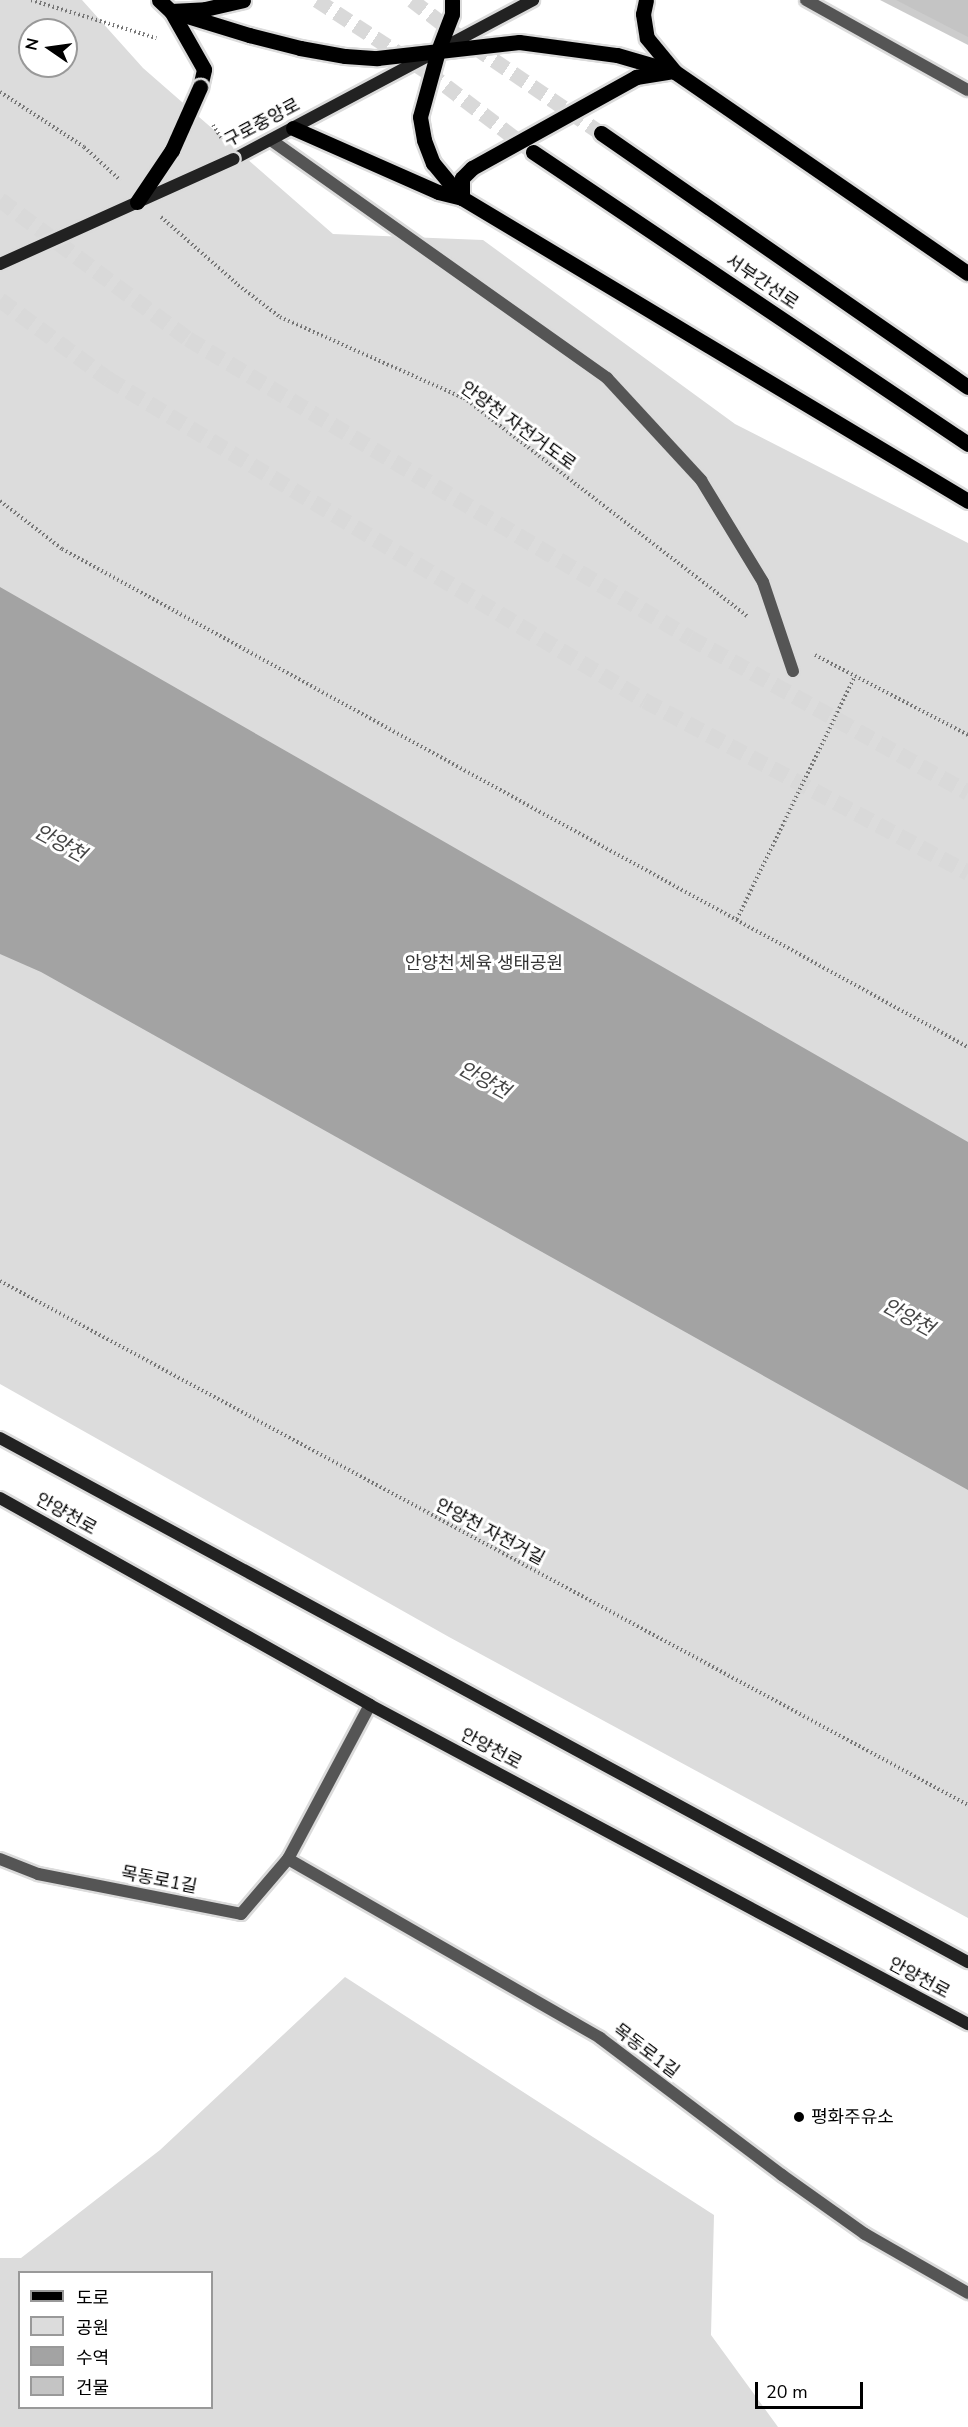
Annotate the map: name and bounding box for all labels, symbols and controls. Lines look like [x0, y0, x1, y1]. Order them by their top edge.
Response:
north arrow [18, 18, 78, 78]
text: N [20, 36, 44, 53]
street label: 구로중앙로 [220, 94, 304, 152]
street label: 서부간선로 [722, 250, 802, 314]
street label: 안양천 자전거도로 [456, 377, 580, 475]
water label: 안양천 [30, 819, 90, 867]
park label: 안양천 체육 생태공원 [405, 952, 563, 974]
water label: 안양천 [454, 1056, 514, 1104]
water label: 안양천 [878, 1293, 938, 1341]
street label: 안양천로 [32, 1488, 100, 1540]
street label: 안양천 자전거길 [432, 1494, 548, 1570]
street label: 안양천로 [457, 1724, 525, 1774]
street label: 목동로1길 [119, 1862, 199, 1898]
street label: 안양천로 [885, 1953, 953, 2003]
street label: 목동로1길 [609, 2019, 683, 2083]
place label: 평화주유소 [811, 2106, 894, 2128]
marker: 평화주유소 [792, 2110, 806, 2124]
legend [18, 2271, 213, 2409]
text: 도로 [76, 2286, 109, 2310]
text: 공원 [76, 2316, 109, 2340]
text: 수역 [76, 2346, 109, 2370]
scale bar [758, 2370, 866, 2408]
text: 건물 [76, 2376, 109, 2400]
text: 20 m [766, 2380, 808, 2404]

